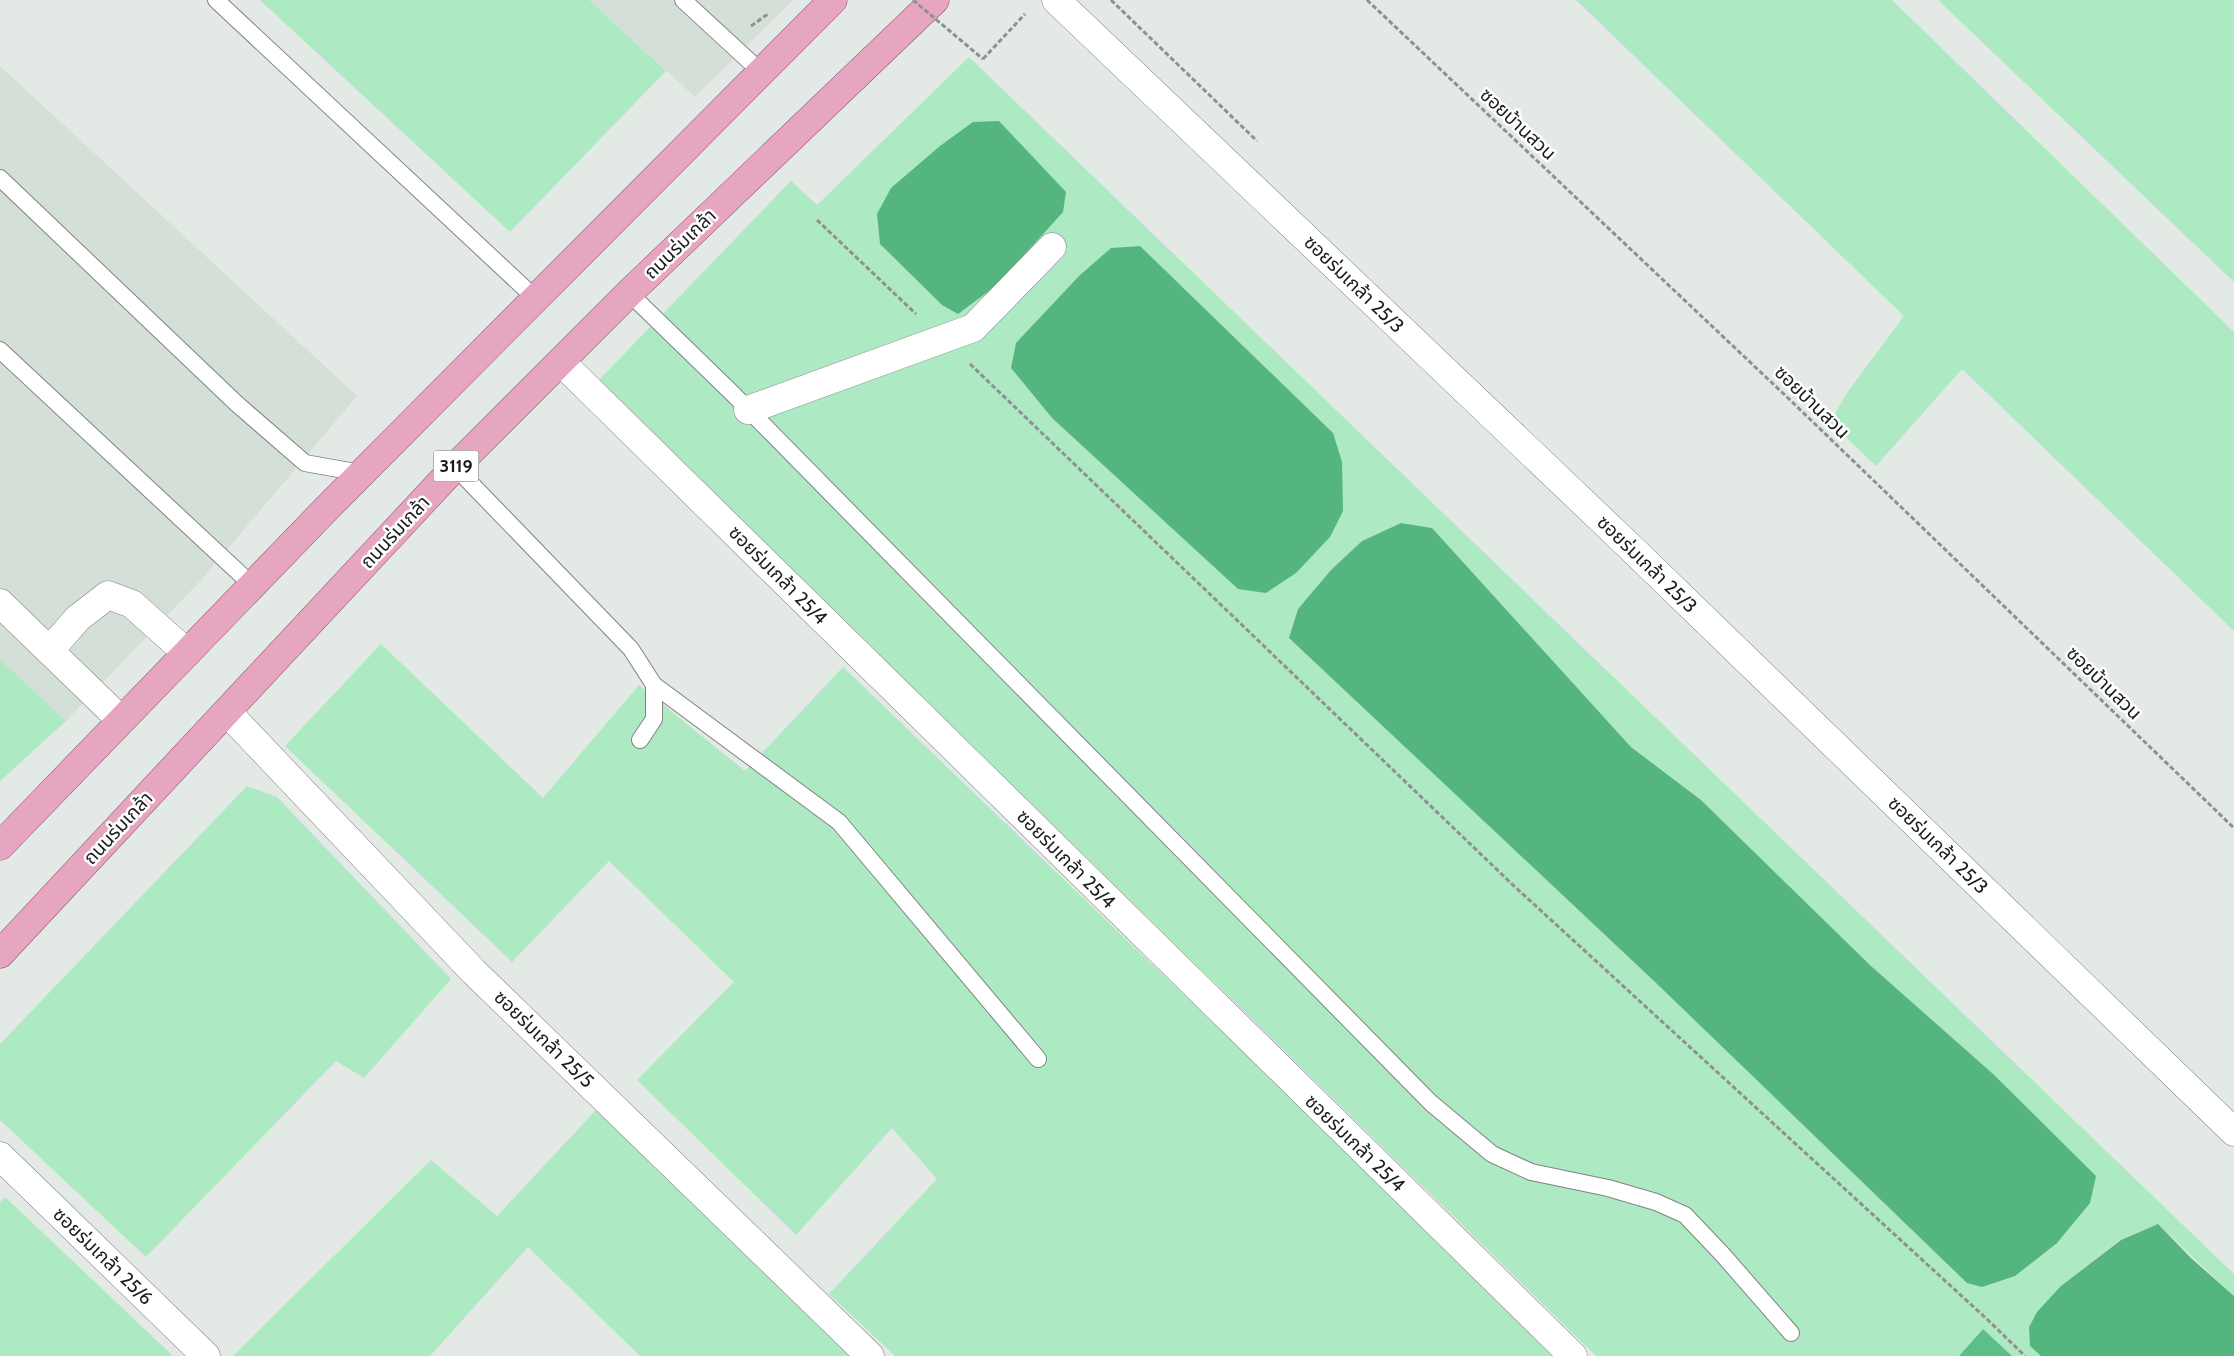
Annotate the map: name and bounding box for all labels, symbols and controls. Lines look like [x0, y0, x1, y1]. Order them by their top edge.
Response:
street label: ซอยบ้านสวน [1475, 83, 1561, 165]
street label: ถนนร่มเกล้า [639, 204, 721, 284]
street label: ซอยร่มเกล้า 25/3 [1299, 231, 1409, 337]
street label: ซอยบ้านสวน [1770, 361, 1854, 443]
road number: 3119 [434, 451, 478, 482]
street label: ถนนร่มเกล้า [355, 491, 435, 573]
street label: ซอยร่มเกล้า 25/3 [1592, 511, 1702, 617]
street label: ซอยร่มเกล้า 25/4 [724, 521, 832, 629]
street label: ซอยบ้านสวน [2062, 642, 2146, 724]
street label: ถนนร่มเกล้า [78, 787, 158, 869]
street label: ซอยร่มเกล้า 25/3 [1883, 792, 1993, 898]
street label: ซอยร่มเกล้า 25/4 [1012, 805, 1120, 913]
street label: ซอยร่มเกล้า 25/5 [489, 986, 599, 1092]
street label: ซอยร่มเกล้า 25/4 [1300, 1090, 1410, 1196]
street label: ซอยร่มเกล้า 25/6 [48, 1203, 158, 1309]

